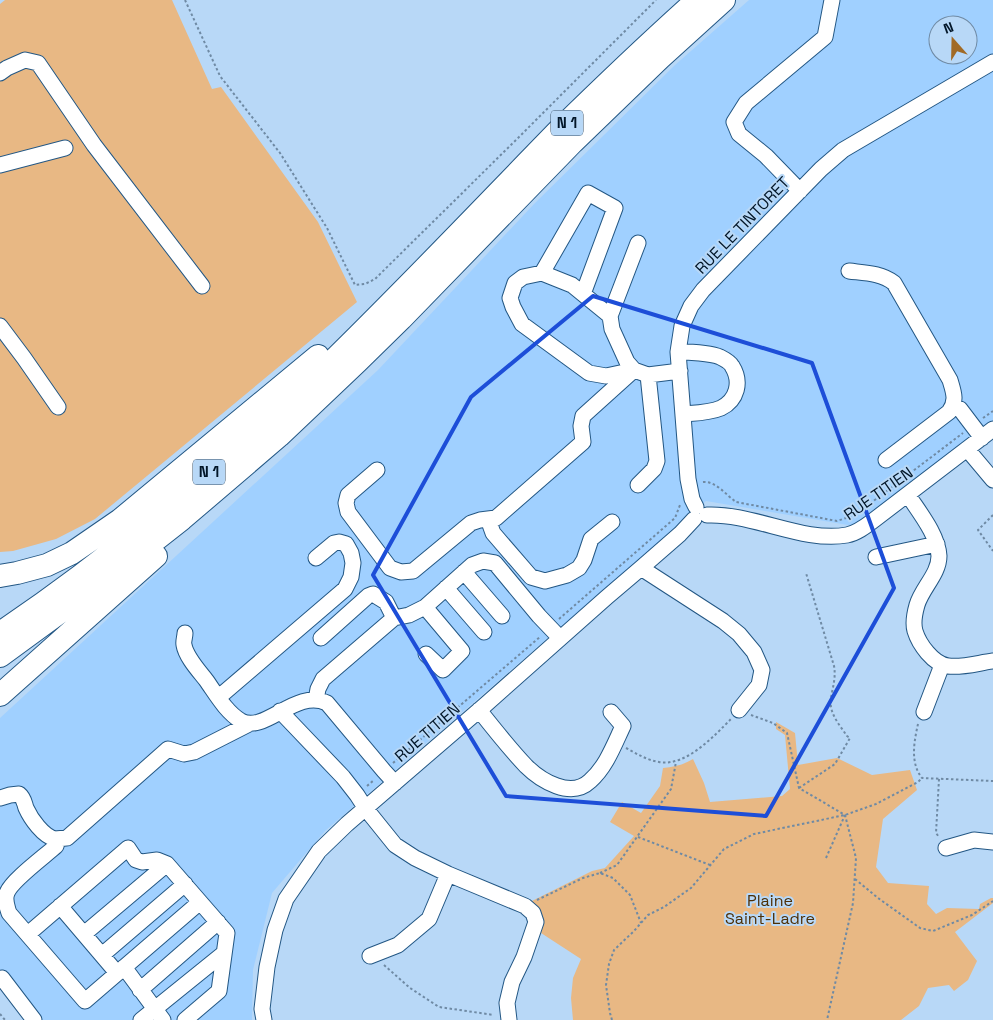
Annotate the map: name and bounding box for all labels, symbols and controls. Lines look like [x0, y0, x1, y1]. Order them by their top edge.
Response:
north arrow [928, 15, 978, 65]
text: N [941, 18, 956, 38]
road number: N 1 [551, 110, 583, 136]
street label: RUE LE TINTORET [691, 172, 794, 278]
road number: N 1 [193, 460, 225, 484]
street label: RUE TITIEN [840, 462, 917, 525]
street label: RUE TITIEN [390, 698, 464, 766]
park label: Plaine Saint-Ladre [725, 890, 815, 929]

